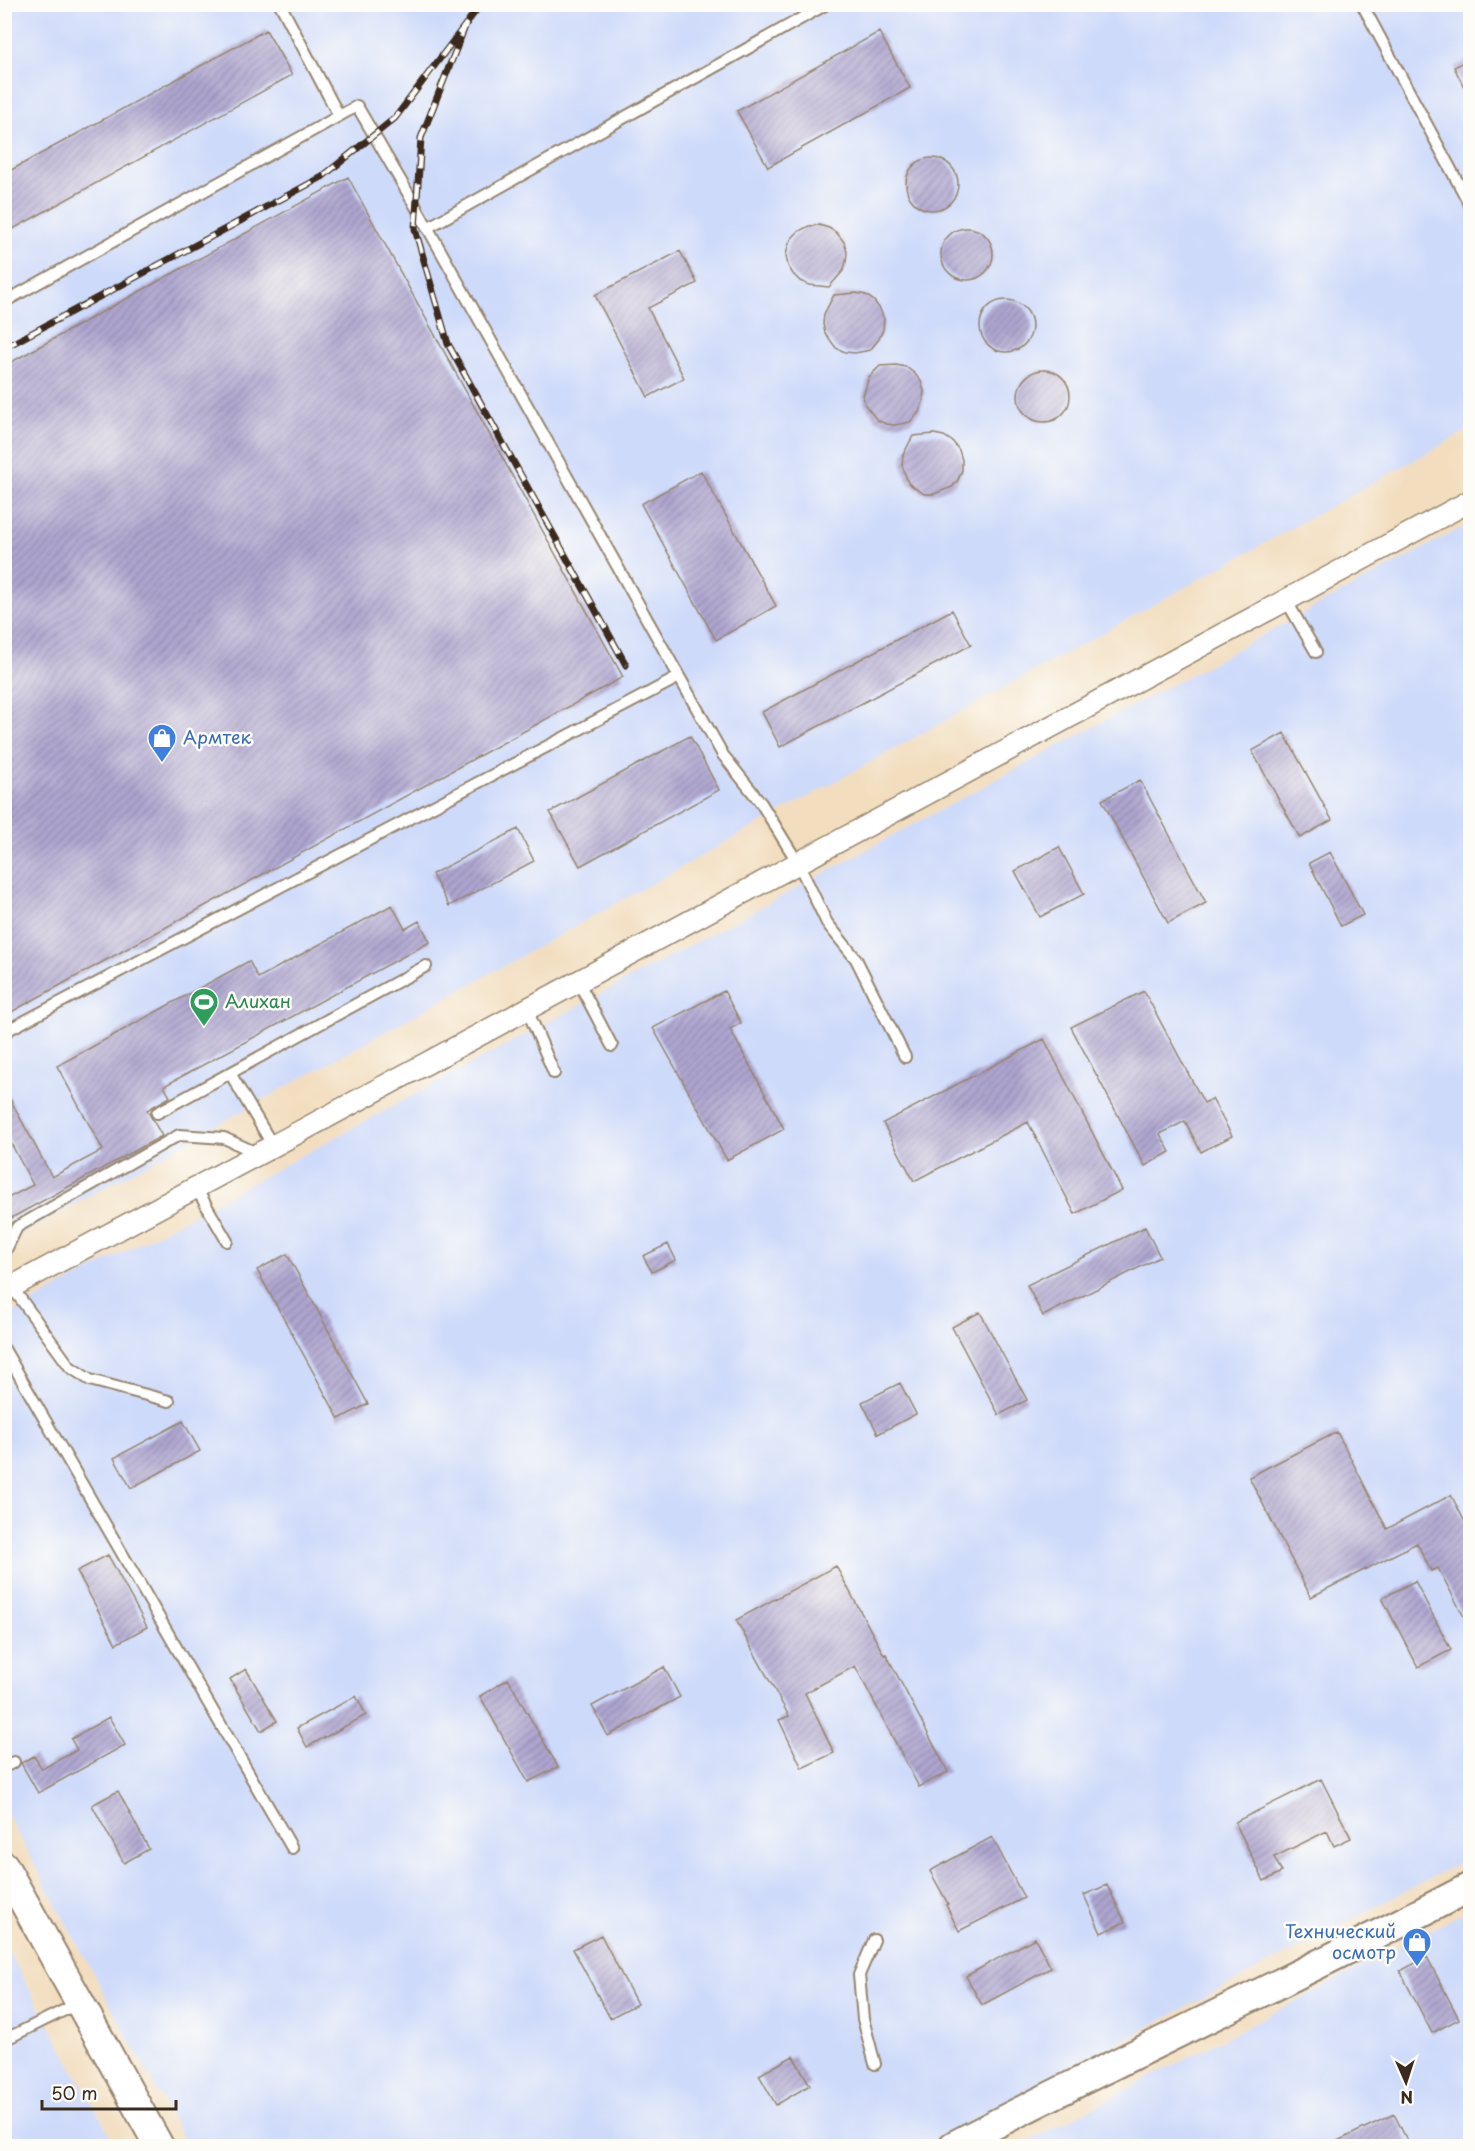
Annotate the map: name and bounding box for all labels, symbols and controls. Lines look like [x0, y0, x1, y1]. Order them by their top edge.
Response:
shop icon: Армтек [146, 722, 178, 764]
place label: Армтек [183, 723, 251, 750]
sports icon: Алихан [188, 986, 220, 1028]
place label: Алихан [225, 987, 291, 1014]
place label: Технический осмотр [1285, 1917, 1396, 1965]
shop icon: Технический осмотр [1401, 1926, 1433, 1968]
north arrow [1376, 2052, 1436, 2112]
scale bar [42, 2073, 176, 2111]
text: 50 m [51, 2079, 98, 2106]
text: N [1400, 2086, 1414, 2110]

